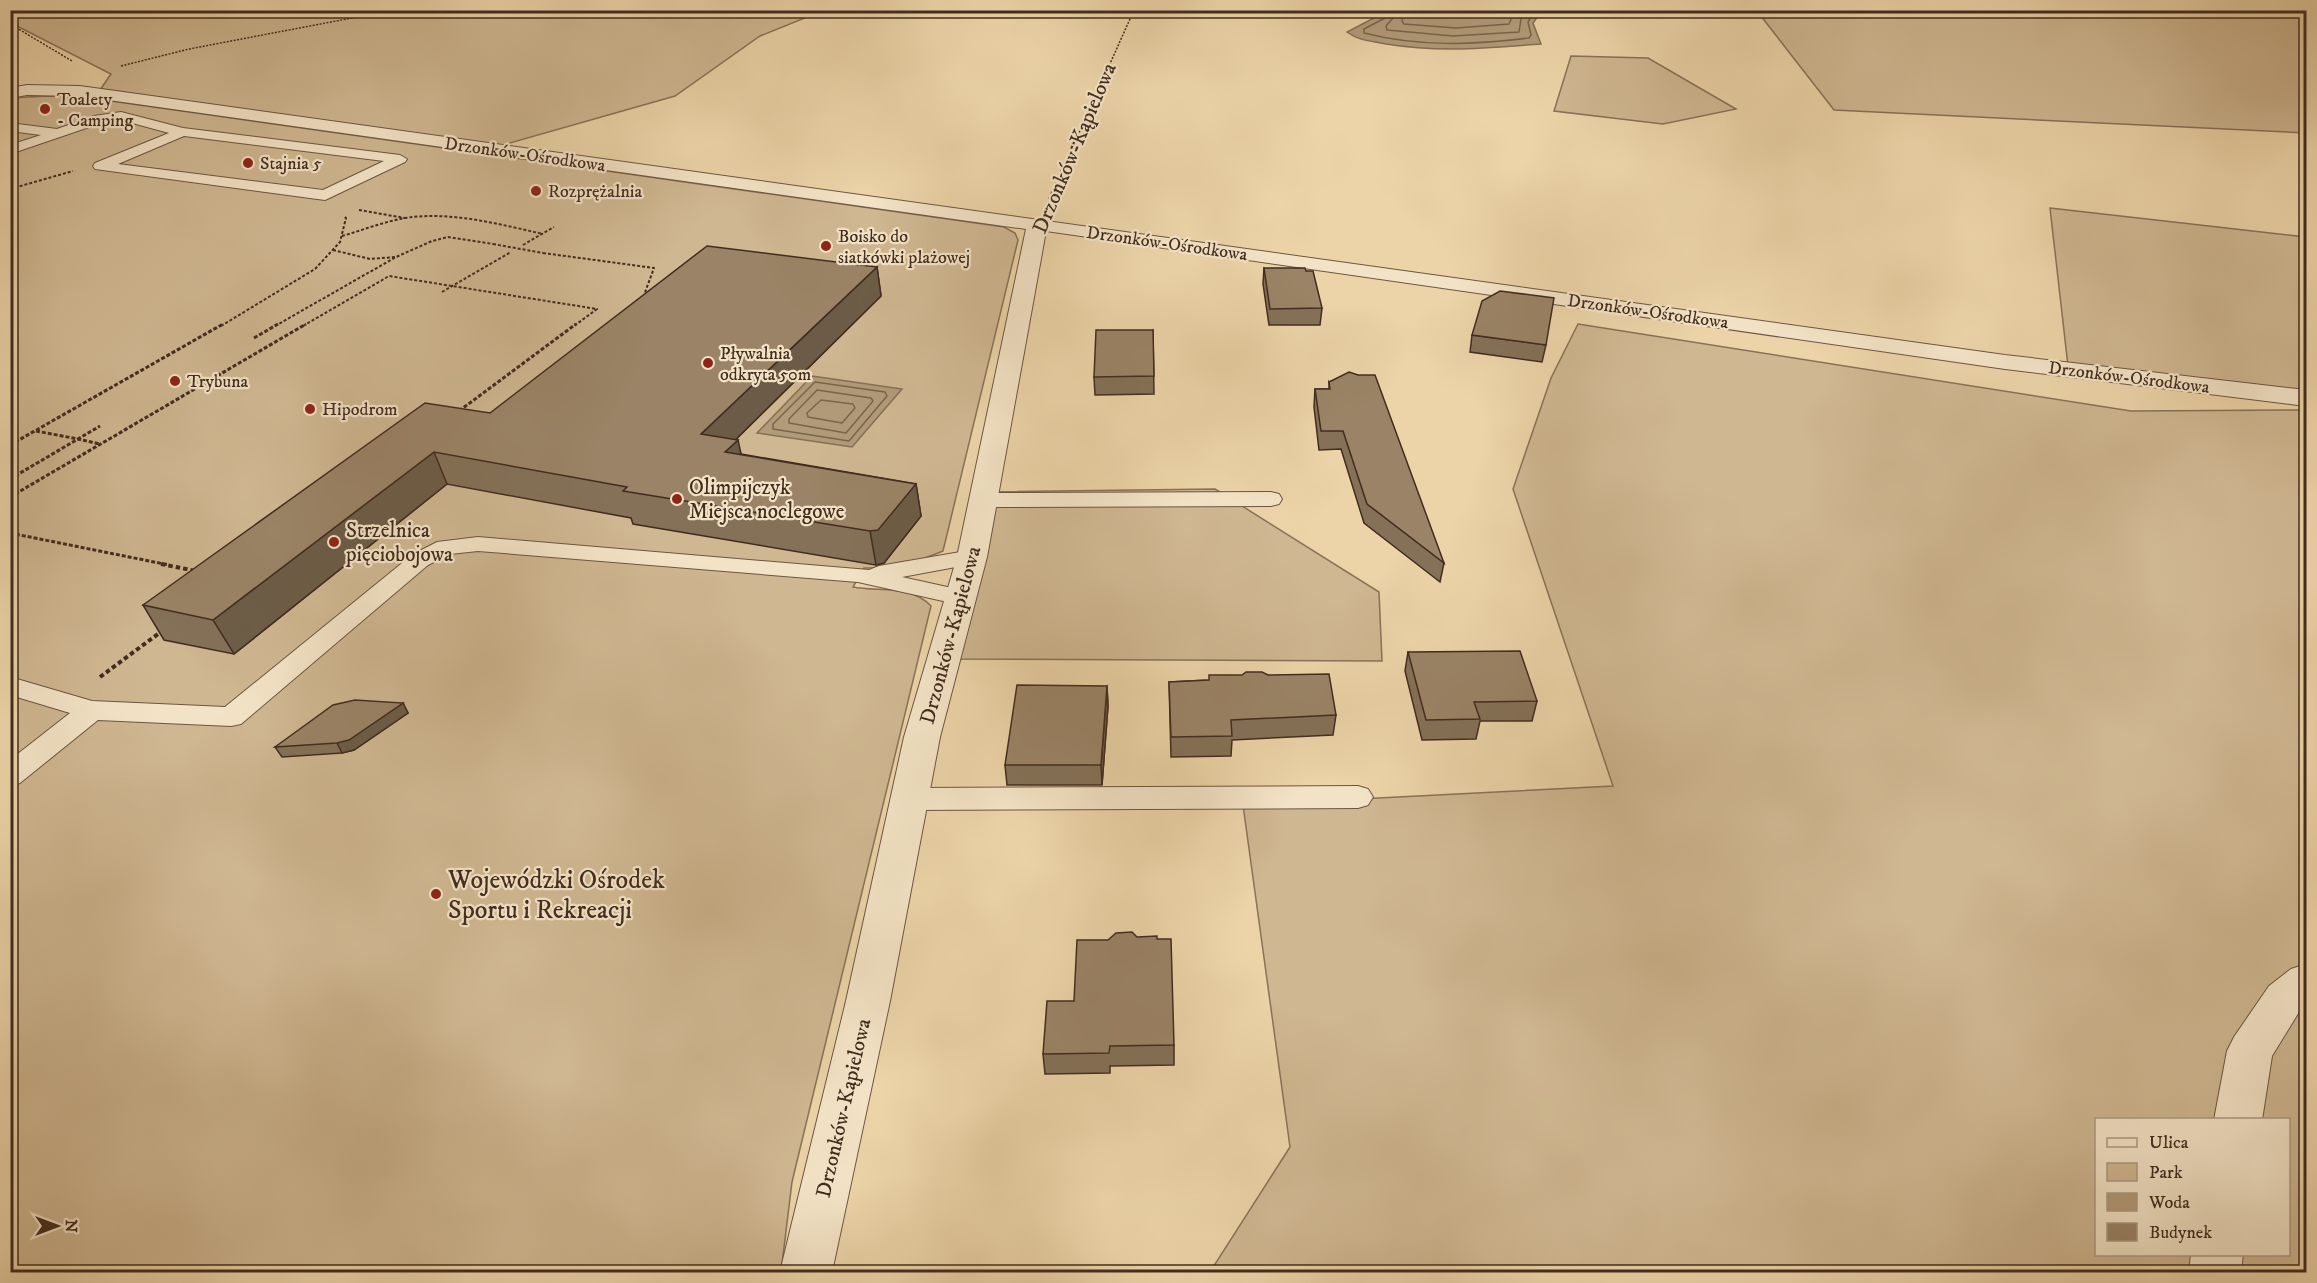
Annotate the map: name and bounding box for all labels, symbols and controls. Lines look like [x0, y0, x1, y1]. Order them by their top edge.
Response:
street label: Drzonków-Kąpielowa [1027, 59, 1123, 238]
place label: Toalety - Camping [57, 89, 133, 132]
marker: Toalety - Camping [38, 102, 52, 116]
street label: Drzonków-Ośrodkowa [443, 133, 607, 177]
place label: Stajnia 5 [260, 153, 322, 175]
marker: Stajnia 5 [241, 156, 255, 170]
place label: Rozprężalnia [548, 181, 642, 203]
marker: Rozprężalnia [529, 184, 543, 198]
street label: Drzonków-Ośrodkowa [1085, 222, 1249, 266]
place label: Boisko do siatkówki plażowej [838, 226, 970, 269]
marker: Boisko do siatkówki plażowej [819, 239, 833, 253]
street label: Drzonków-Ośrodkowa [1566, 290, 1730, 334]
place label: Pływalnia odkryta 50m [720, 343, 811, 386]
marker: Pływalnia odkryta 50m [701, 356, 715, 370]
street label: Drzonków-Ośrodkowa [2047, 357, 2211, 399]
place label: Trybuna [187, 371, 249, 393]
marker: Trybuna [168, 374, 182, 388]
place label: Hipodrom [322, 399, 398, 421]
marker: Hipodrom [303, 402, 317, 416]
place label: Olimpijczyk Miejsca noclegowe [689, 475, 845, 525]
marker: Olimpijczyk Miejsca noclegowe [670, 492, 684, 506]
place label: Strzelnica pięciobojowa [345, 518, 453, 568]
marker: Strzelnica pięciobojowa [327, 535, 341, 549]
street label: Drzonków-Kąpielowa [915, 543, 987, 727]
place label: Wojewódzki Ośrodek Sportu i Rekreacji [447, 864, 665, 927]
marker: Wojewódzki Ośrodek Sportu i Rekreacji [429, 887, 443, 901]
street label: Drzonków-Kąpielowa [811, 1016, 877, 1200]
legend [2095, 1118, 2290, 1256]
text: Ulica [2149, 1132, 2189, 1154]
text: Park [2149, 1162, 2183, 1184]
text: Woda [2148, 1192, 2190, 1214]
north arrow [27, 1196, 87, 1256]
text: N [61, 1219, 81, 1233]
text: Budynek [2149, 1222, 2212, 1244]

